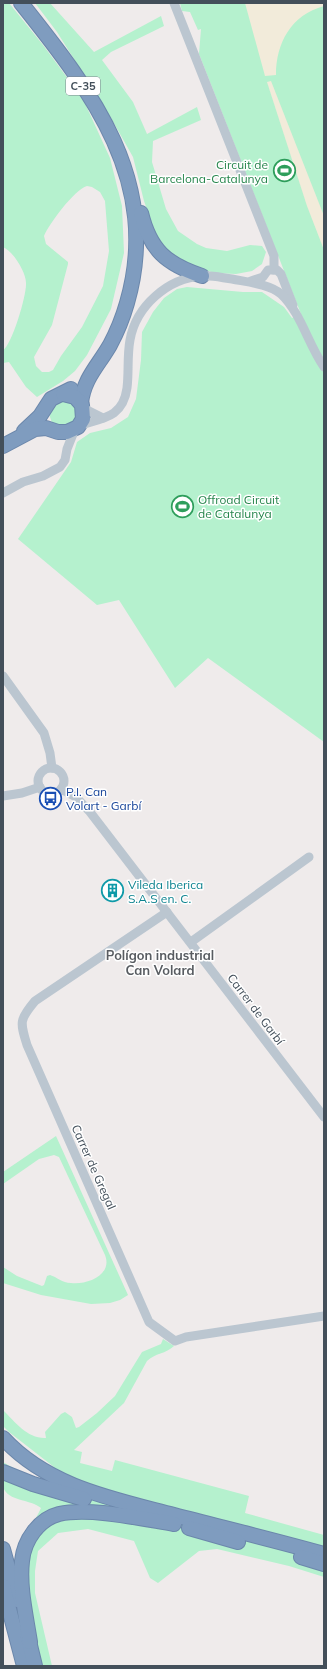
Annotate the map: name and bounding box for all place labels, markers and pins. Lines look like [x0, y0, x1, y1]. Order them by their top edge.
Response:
place label: Circuit de Barcelona-Catalunya [150, 157, 268, 186]
sports icon: Circuit de Barcelona-Catalunya [271, 158, 297, 184]
place label: Offroad Circuit de Catalunya [198, 492, 279, 521]
sports icon: Offroad Circuit de Catalunya [170, 493, 196, 519]
place label: P.I. Can Volart - Garbí [66, 784, 142, 813]
bus stop icon: P.I. Can Volart - Garbí [37, 785, 63, 811]
place label: Vileda Iberica S.A.S en. C. [128, 877, 203, 906]
building icon: Vileda Iberica S.A.S en. C. [100, 878, 126, 904]

